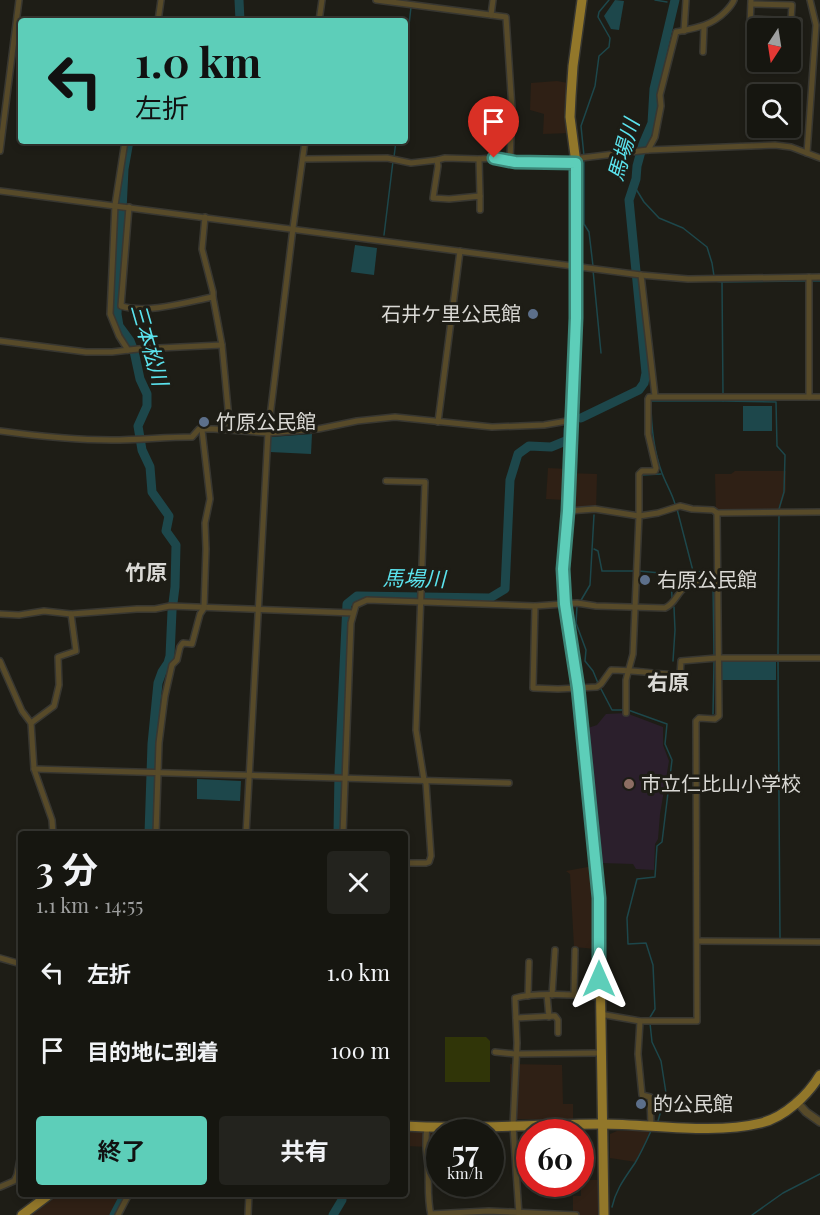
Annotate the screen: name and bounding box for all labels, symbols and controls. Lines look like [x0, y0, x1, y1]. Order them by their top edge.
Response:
north arrow [747, 18, 801, 72]
map controls [747, 18, 801, 138]
text: 1.0 km [135, 33, 261, 89]
icon: left [36, 42, 114, 120]
button: search [747, 84, 801, 138]
text: 左折 [135, 89, 189, 125]
pin [468, 96, 519, 158]
icon: arrive [477, 105, 510, 138]
water label: 馬場川 [600, 113, 645, 184]
place label: 石井ケ里公民館 [381, 299, 521, 326]
water label: 三本松川 [126, 300, 177, 391]
marker: 石井ケ里公民館 [526, 307, 540, 321]
place label: 竹原公民館 [216, 407, 316, 434]
marker: 竹原公民館 [197, 415, 211, 429]
district label: 竹原 [125, 557, 167, 585]
water label: 馬場川 [382, 562, 448, 592]
place label: 右原公民館 [657, 565, 757, 592]
marker: 右原公民館 [638, 573, 652, 587]
district label: 右原 [647, 667, 689, 695]
place label: 市立仁比山小学校 [641, 769, 801, 796]
marker: 市立仁比山小学校 [622, 777, 636, 791]
text: 3 分 [36, 844, 98, 892]
button: close [327, 851, 390, 914]
text: 1.1 km · 14:55 [36, 891, 143, 918]
position arrow [567, 947, 631, 1011]
icon: left [36, 956, 69, 989]
text: 1.0 km [327, 957, 390, 987]
text: 左折 [87, 958, 131, 988]
icon: arrive [36, 1034, 69, 1067]
text: 100 m [330, 1035, 390, 1065]
text: 目的地に到着 [87, 1036, 219, 1066]
place label: 的公民館 [653, 1089, 733, 1116]
marker: 的公民館 [634, 1097, 648, 1111]
button: 終了 [36, 1116, 207, 1185]
button: 共有 [219, 1116, 390, 1185]
speed limit sign: 60 [516, 1119, 594, 1197]
text: 57 [451, 1131, 479, 1171]
text: km/h [447, 1163, 483, 1183]

